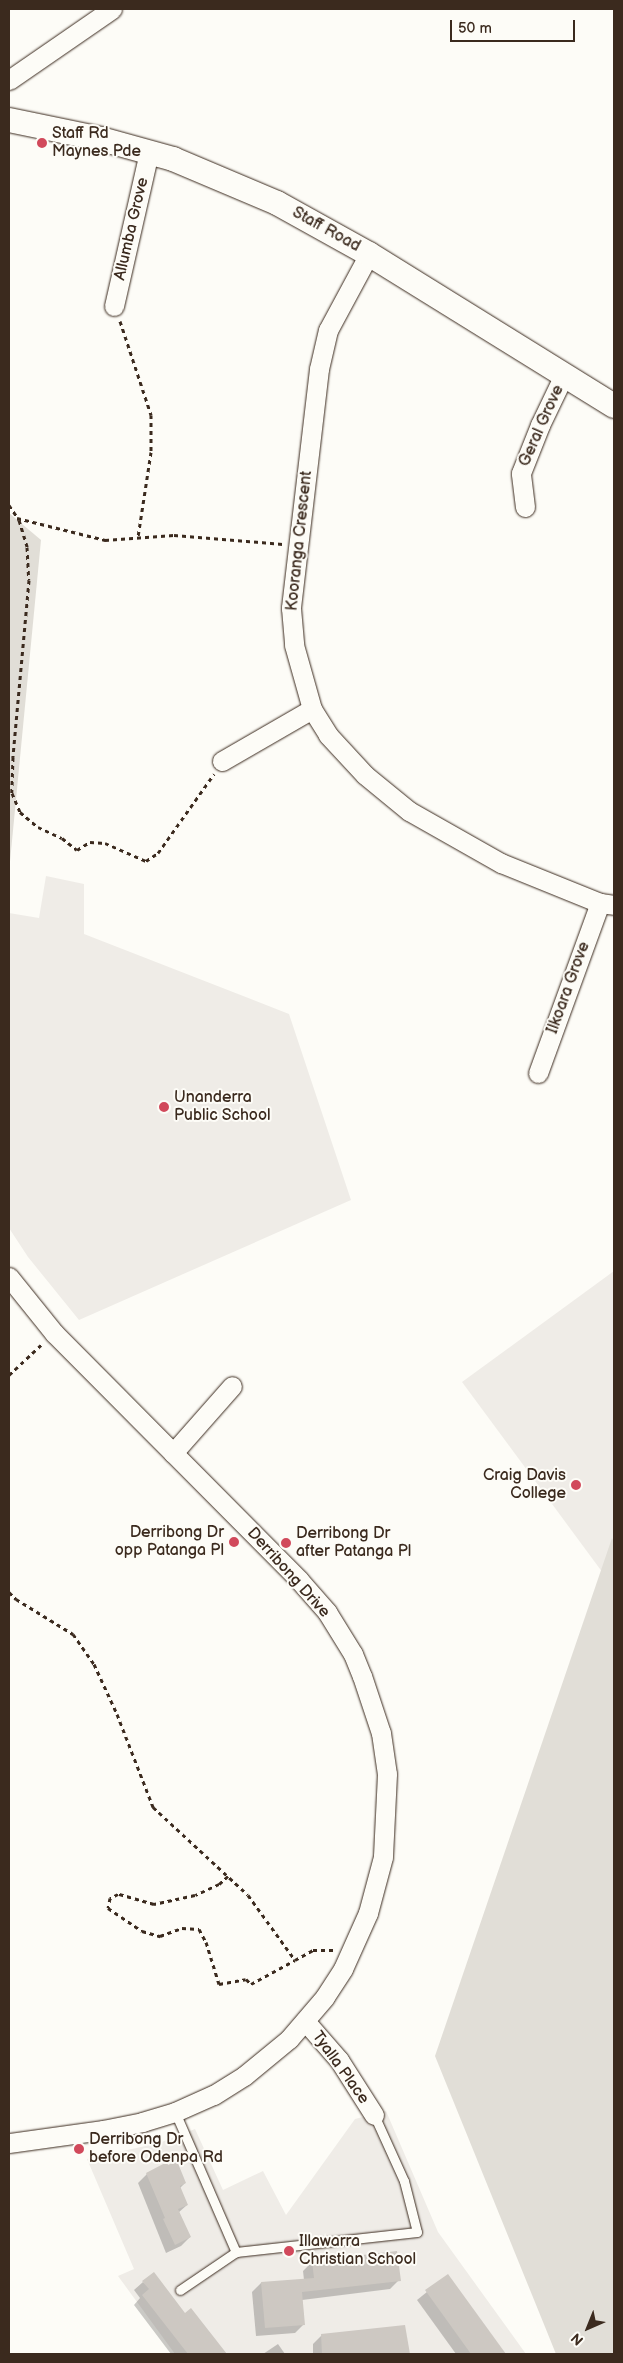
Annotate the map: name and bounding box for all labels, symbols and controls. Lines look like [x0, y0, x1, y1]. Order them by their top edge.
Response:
scale bar [453, 10, 578, 42]
text: 50 m [458, 19, 492, 38]
place label: Staff Rd Maynes Pde [52, 124, 141, 162]
marker: Staff Rd Maynes Pde [36, 137, 48, 149]
street label: Allumba Grove [111, 176, 153, 282]
street label: Staff Road [289, 203, 363, 257]
street label: Geral Grove [515, 382, 569, 470]
street label: Kooranga Crescent [283, 470, 317, 612]
street label: Ilkoara Grove [543, 939, 595, 1037]
place label: Unanderra Public School [174, 1088, 271, 1126]
marker: Unanderra Public School [158, 1101, 170, 1113]
place label: Craig Davis College [483, 1466, 566, 1504]
marker: Craig Davis College [570, 1479, 582, 1491]
place label: Derribong Dr opp Patanga Pl [115, 1523, 224, 1561]
street label: Derribong Drive [243, 1524, 333, 1622]
place label: Derribong Dr after Patanga Pl [296, 1524, 411, 1562]
marker: Derribong Dr opp Patanga Pl [228, 1536, 240, 1548]
marker: Derribong Dr after Patanga Pl [280, 1537, 292, 1549]
street label: Tyalla Place [307, 2028, 373, 2108]
place label: Derribong Dr before Odenpa Rd [89, 2130, 223, 2168]
marker: Derribong Dr before Odenpa Rd [73, 2143, 85, 2155]
place label: Illawarra Christian School [299, 2232, 417, 2270]
marker: Illawarra Christian School [283, 2245, 295, 2257]
north arrow [563, 2303, 613, 2353]
text: N [568, 2329, 587, 2349]

